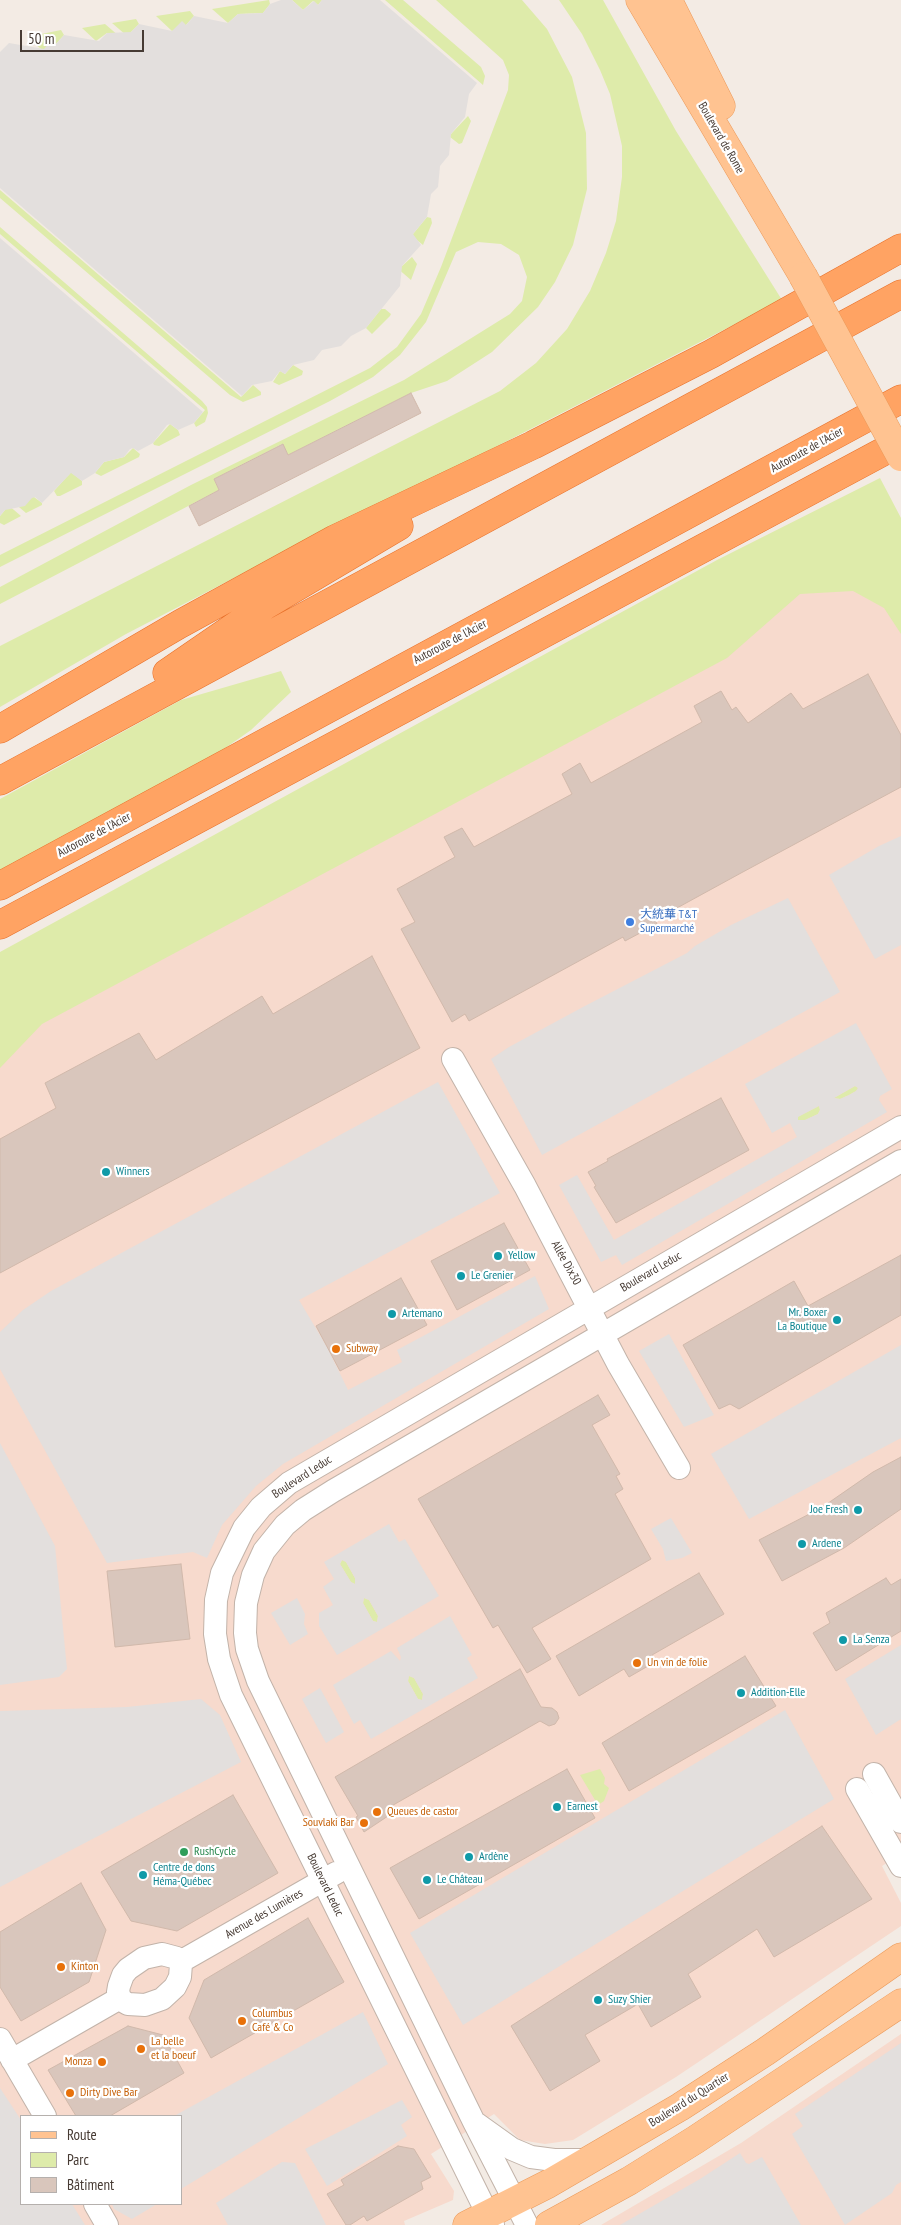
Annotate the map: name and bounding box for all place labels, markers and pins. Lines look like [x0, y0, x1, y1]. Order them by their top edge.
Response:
place label: 大統華 T&T Supermarché [640, 908, 697, 936]
marker: 大統華 T&T Supermarché [624, 916, 636, 928]
place label: Winners [116, 1165, 150, 1179]
marker: Winners [100, 1166, 112, 1178]
place label: Yellow [508, 1249, 535, 1263]
marker: Yellow [492, 1250, 504, 1262]
place label: Le Grenier [471, 1269, 513, 1283]
marker: Le Grenier [455, 1270, 467, 1282]
place label: Mr. Boxer La Boutique [778, 1306, 827, 1334]
place label: Artemano [402, 1307, 442, 1321]
marker: Artemano [386, 1308, 398, 1320]
marker: Mr. Boxer La Boutique [831, 1314, 843, 1326]
place label: Subway [346, 1342, 378, 1356]
marker: Subway [330, 1343, 342, 1355]
place label: Joe Fresh [810, 1503, 848, 1517]
marker: Joe Fresh [852, 1504, 864, 1516]
place label: Ardene [812, 1537, 841, 1551]
marker: Ardene [796, 1538, 808, 1550]
place label: La Senza [853, 1633, 890, 1647]
marker: La Senza [837, 1634, 849, 1646]
place label: Un vin de folie [647, 1656, 707, 1670]
marker: Un vin de folie [631, 1657, 643, 1669]
place label: Addition-Elle [751, 1686, 805, 1700]
marker: Addition-Elle [735, 1687, 747, 1699]
place label: Earnest [567, 1800, 598, 1814]
marker: Earnest [551, 1801, 563, 1813]
place label: Queues de castor [387, 1805, 458, 1819]
marker: Queues de castor [371, 1806, 383, 1818]
place label: Souvlaki Bar [303, 1816, 354, 1830]
marker: Souvlaki Bar [358, 1817, 370, 1829]
place label: RushCycle [194, 1845, 236, 1859]
marker: RushCycle [178, 1846, 190, 1858]
place label: Ardène [479, 1850, 508, 1864]
marker: Ardène [463, 1851, 475, 1863]
place label: Centre de dons Héma-Québec [153, 1861, 215, 1889]
marker: Centre de dons Héma-Québec [137, 1869, 149, 1881]
place label: Le Château [437, 1873, 483, 1887]
marker: Le Château [421, 1874, 433, 1886]
place label: Kinton [71, 1960, 98, 1974]
marker: Kinton [55, 1961, 67, 1973]
place label: Suzy Shier [608, 1993, 651, 2007]
marker: Suzy Shier [592, 1994, 604, 2006]
place label: Columbus Café & Co [252, 2007, 293, 2035]
marker: Columbus Café & Co [236, 2015, 248, 2027]
place label: La belle et la boeuf [151, 2035, 196, 2063]
marker: La belle et la boeuf [135, 2043, 147, 2055]
place label: Monza [65, 2055, 92, 2069]
marker: Monza [96, 2056, 108, 2068]
place label: Dirty Dive Bar [80, 2086, 138, 2100]
marker: Dirty Dive Bar [64, 2087, 76, 2099]

